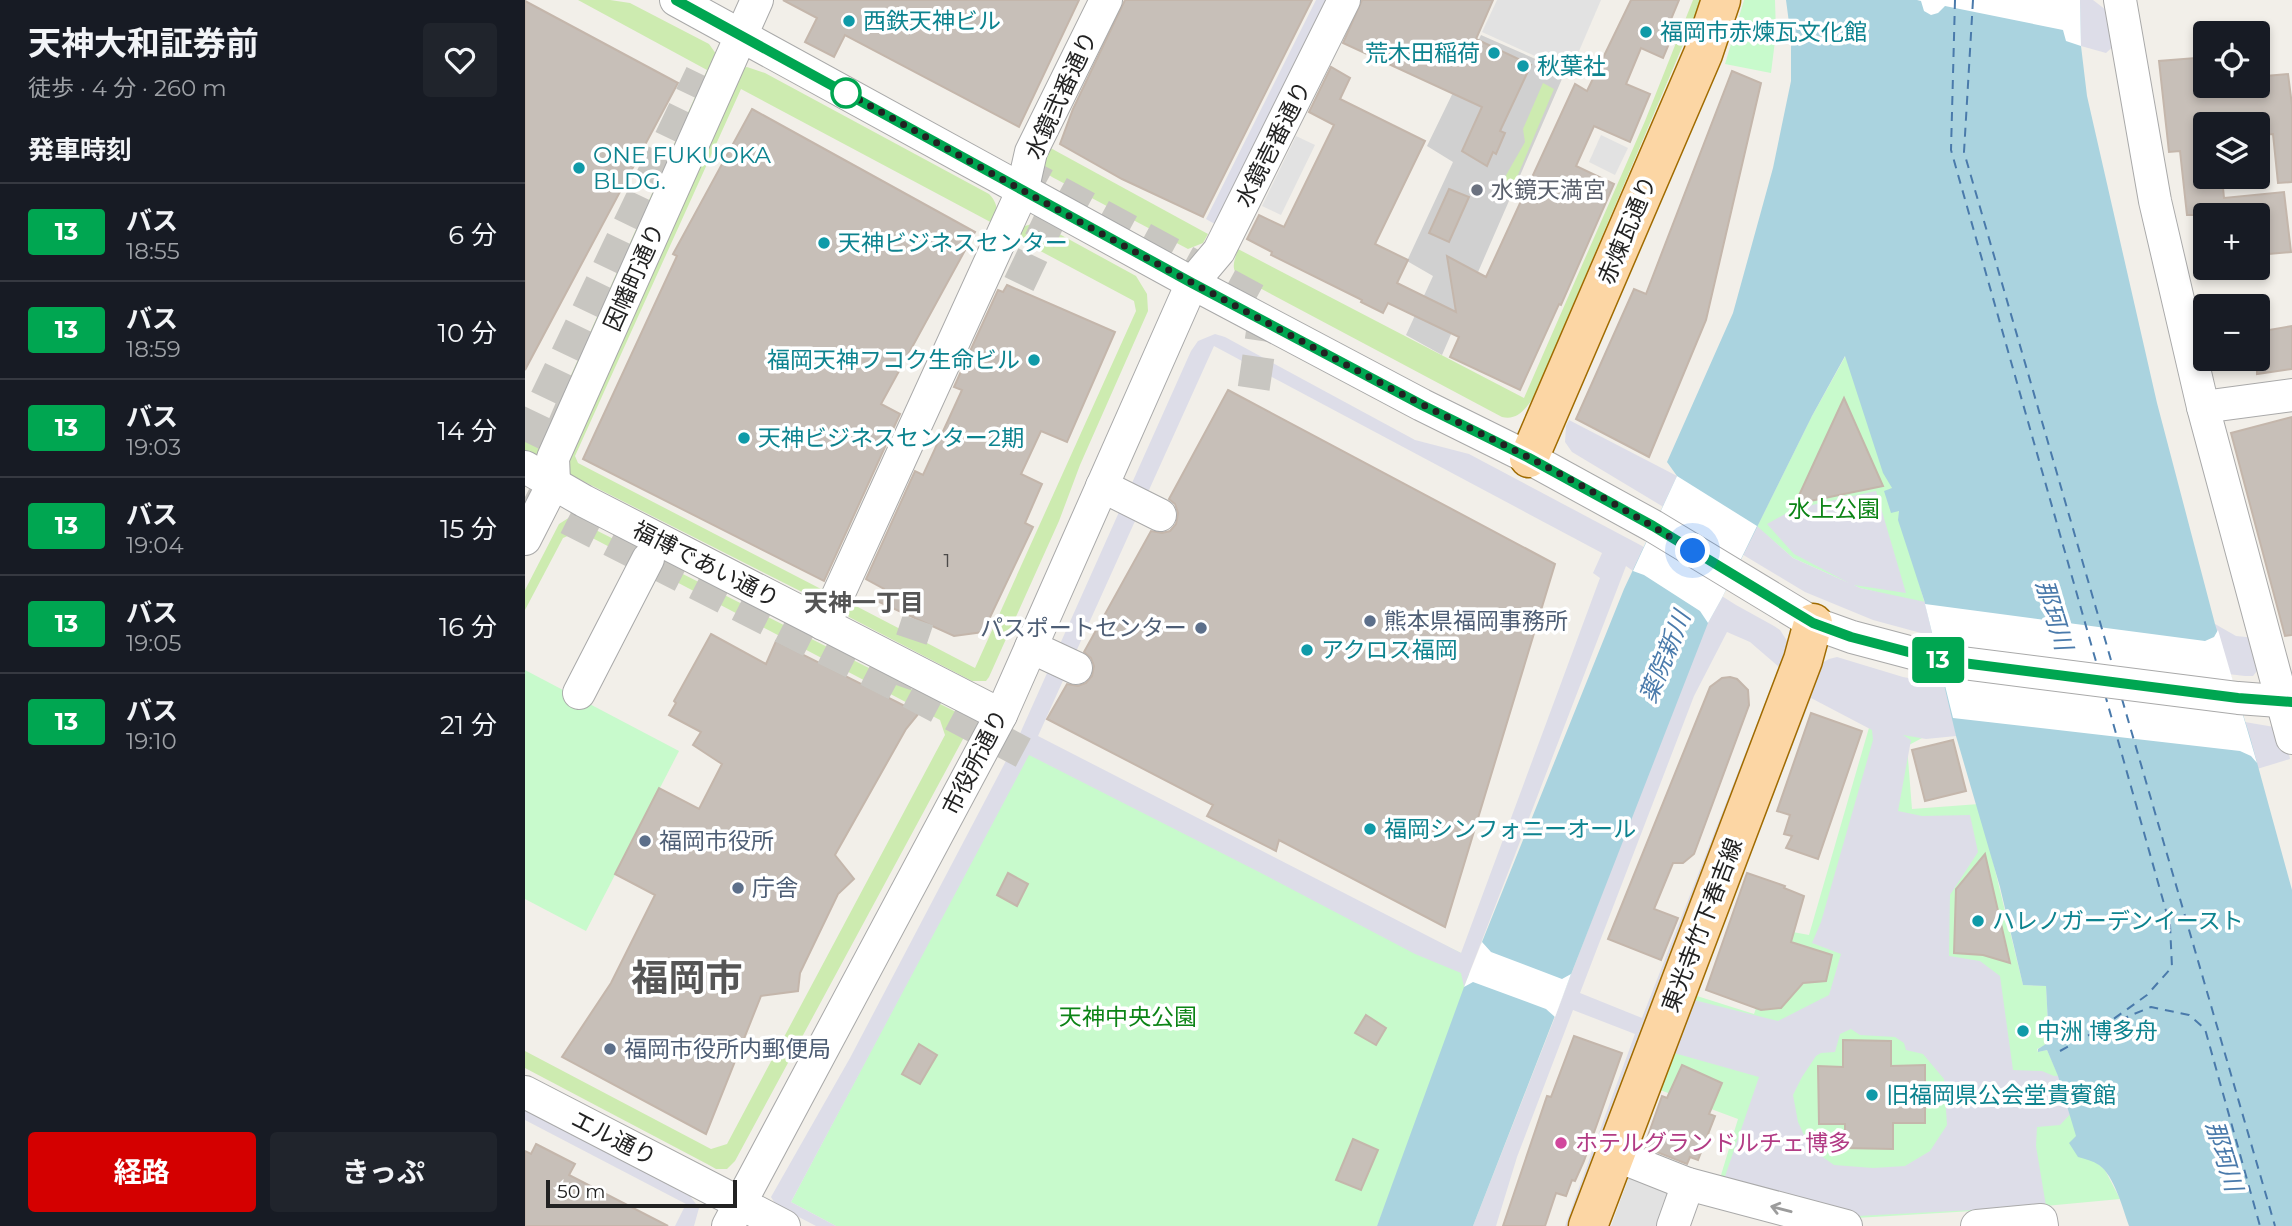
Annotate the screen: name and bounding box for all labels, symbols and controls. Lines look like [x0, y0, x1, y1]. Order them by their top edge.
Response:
place label: 西鉄天神ビル [863, 7, 1001, 35]
marker: 西鉄天神ビル [841, 13, 857, 29]
place label: 福岡市赤煉瓦文化館 [1660, 18, 1867, 46]
map controls [2193, 21, 2270, 371]
button: locate [2193, 21, 2270, 98]
text: 天神大和証券前 [28, 23, 259, 63]
button: heart [423, 23, 497, 97]
marker: 福岡市赤煉瓦文化館 [1638, 24, 1654, 40]
street label: 水鏡弐番通り [1019, 27, 1103, 163]
place label: 荒木田稲荷 [1365, 39, 1480, 67]
marker: 荒木田稲荷 [1486, 45, 1502, 61]
place label: 秋葉社 [1537, 52, 1606, 80]
marker: 秋葉社 [1515, 58, 1531, 74]
text: 徒歩 · 4 分 · 260 m [28, 74, 227, 102]
street label: 水鏡壱番通り [1229, 76, 1317, 212]
unlabelled marker [831, 78, 861, 108]
button: layers [2193, 112, 2270, 189]
text: 発車時刻 [28, 134, 132, 166]
place label: ONE FUKUOKA BLDG. [593, 141, 772, 195]
marker: ONE FUKUOKA BLDG. [571, 160, 587, 176]
street label: 赤煉瓦通り [1592, 172, 1662, 288]
place label: 水鏡天満宮 [1491, 176, 1606, 204]
marker: 水鏡天満宮 [1469, 182, 1485, 198]
button: + [2193, 203, 2270, 280]
text: バス [126, 205, 178, 237]
text: 13 [55, 217, 78, 246]
text: 6 分 [448, 219, 497, 251]
street label: 因幡町通り [598, 219, 670, 335]
place label: 天神ビジネスセンター [838, 229, 1068, 257]
marker: 天神ビジネスセンター [816, 235, 832, 251]
text: 18:55 [126, 237, 180, 265]
button: − [2193, 294, 2270, 371]
text: バス [126, 303, 178, 335]
text: 13 [55, 315, 78, 344]
text: 10 分 [438, 317, 497, 349]
text: 18:59 [126, 335, 181, 363]
place label: 福岡天神フコク生命ビル [767, 346, 1020, 374]
marker: 福岡天神フコク生命ビル [1026, 352, 1042, 368]
text: バス [126, 401, 178, 433]
text: 13 [55, 413, 78, 442]
text: 14 分 [438, 415, 497, 447]
place label: 天神ビジネスセンター2期 [758, 424, 1024, 452]
marker: 天神ビジネスセンター2期 [736, 430, 752, 446]
text: 19:03 [126, 433, 181, 461]
park label: 水上公園 [1788, 495, 1880, 523]
text: バス [126, 499, 178, 531]
text: 13 [55, 511, 78, 540]
text: 15 分 [440, 513, 497, 545]
street label: 福博であい通り [628, 515, 784, 613]
text: 19:04 [126, 531, 184, 559]
your location [1675, 533, 1710, 568]
house number: 1 [944, 549, 950, 572]
water label: 那珂川 [2030, 576, 2080, 656]
district label: 天神一丁目 [804, 588, 924, 617]
text: バス [126, 597, 178, 629]
water label: 薬院新川 [1633, 604, 1697, 707]
place label: 熊本県福岡事務所 [1384, 607, 1568, 635]
text: 13 [55, 609, 78, 638]
text: 16 分 [439, 611, 497, 643]
marker: 熊本県福岡事務所 [1362, 613, 1378, 629]
place label: パスポートセンター [980, 614, 1187, 642]
marker: パスポートセンター [1193, 620, 1209, 636]
text: 19:05 [126, 629, 181, 657]
place label: アクロス福岡 [1321, 636, 1458, 664]
line badge: 13 [1907, 637, 1969, 683]
marker: アクロス福岡 [1299, 642, 1315, 658]
text: 13 [1926, 645, 1950, 674]
text: バス [126, 695, 178, 727]
street label: 市役所通り [936, 704, 1014, 820]
text: 13 [55, 707, 78, 736]
text: 21 分 [440, 709, 497, 741]
text: 19:10 [126, 727, 177, 755]
place label: 福岡シンフォニーオール [1384, 815, 1636, 843]
marker: 福岡シンフォニーオール [1362, 821, 1378, 837]
place label: 福岡市役所 [659, 827, 774, 855]
marker: 福岡市役所 [637, 833, 653, 849]
street label: 東光寺竹下春吉線 [1656, 834, 1748, 1016]
place label: 庁舎 [752, 874, 798, 902]
marker: 庁舎 [730, 880, 746, 896]
place label: ハレノガーデンイースト [1992, 907, 2244, 935]
marker: ハレノガーデンイースト [1970, 913, 1986, 929]
district label: 福岡市 [632, 955, 743, 1000]
park label: 天神中央公園 [1059, 1003, 1197, 1031]
place label: 中洲 博多舟 [2037, 1017, 2158, 1045]
marker: 中洲 博多舟 [2015, 1023, 2031, 1039]
place label: 福岡市役所内郵便局 [624, 1035, 831, 1063]
marker: 福岡市役所内郵便局 [602, 1041, 618, 1057]
place label: 旧福岡県公会堂貴賓館 [1886, 1081, 2116, 1109]
marker: 旧福岡県公会堂貴賓館 [1864, 1087, 1880, 1103]
street label: エル通り [567, 1105, 661, 1171]
water label: 那珂川 [2200, 1117, 2250, 1197]
place label: ホテルグランドルチェ博多 [1575, 1129, 1851, 1157]
button: 経路 [28, 1132, 256, 1212]
button: きっぷ [270, 1132, 497, 1212]
marker: ホテルグランドルチェ博多 [1553, 1135, 1569, 1151]
scale bar [546, 1177, 737, 1209]
text: 50 m [557, 1180, 605, 1203]
one-way arrow [1770, 1201, 1792, 1214]

